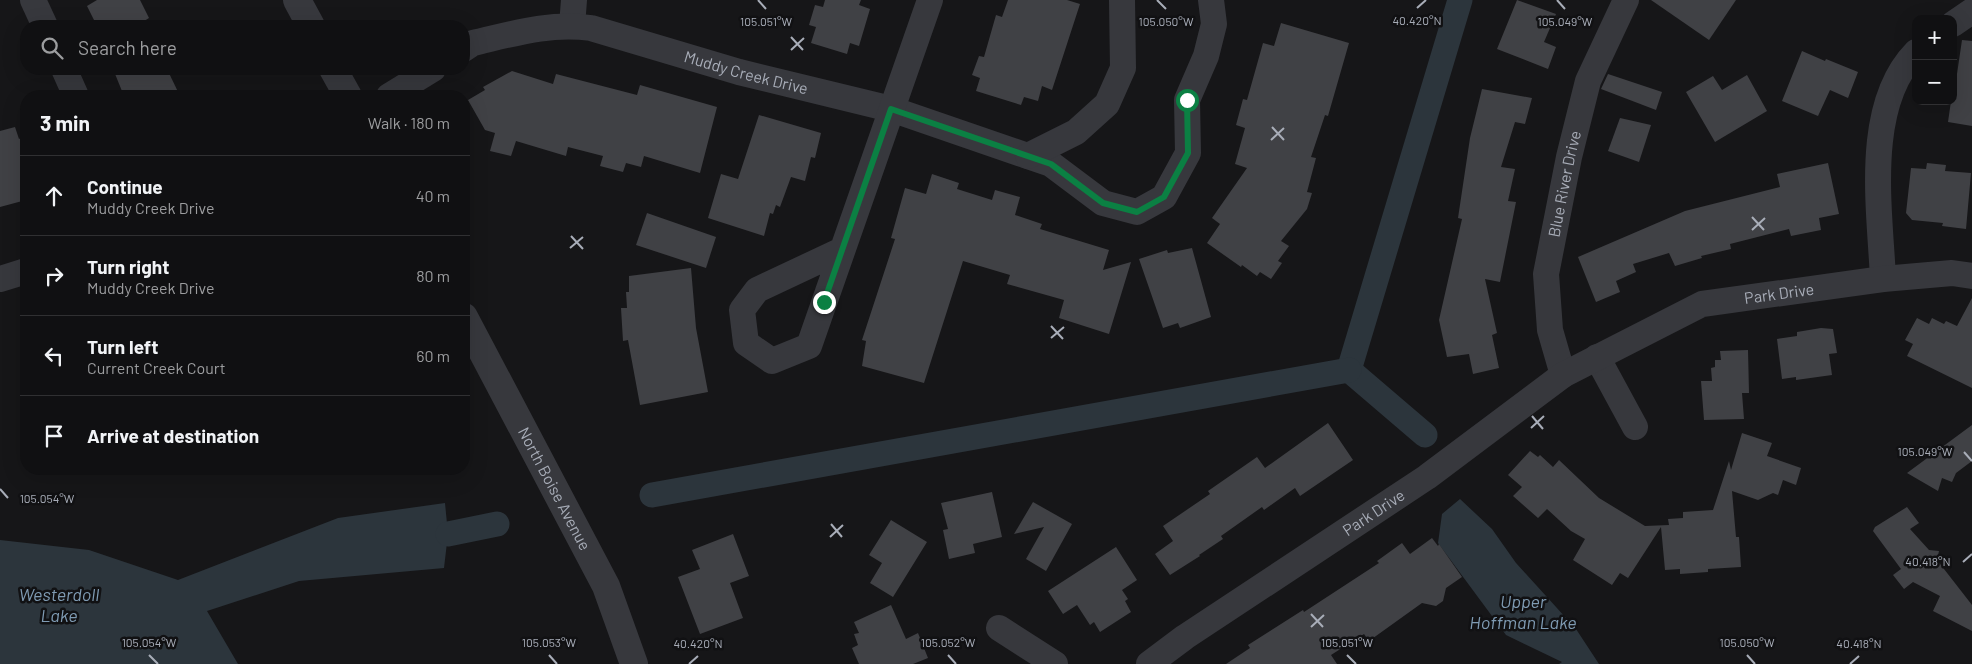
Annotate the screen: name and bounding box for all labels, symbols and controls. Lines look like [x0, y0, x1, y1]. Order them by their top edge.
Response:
text: 40.420°N [1392, 13, 1442, 27]
text: 105.051°W [740, 14, 792, 28]
text: 105.050°W [1139, 14, 1194, 28]
text: 105.049°W [1538, 14, 1593, 28]
map controls [1912, 15, 1957, 105]
button: + [1912, 15, 1957, 60]
search box [20, 20, 470, 75]
icon: search [38, 34, 66, 62]
text: Search here [78, 36, 177, 59]
street label: Muddy Creek Drive [682, 46, 810, 97]
button: − [1912, 60, 1957, 105]
route start [1176, 89, 1199, 112]
text: 3 min [40, 110, 90, 135]
text: Walk · 180 m [368, 113, 450, 132]
street label: Blue River Drive [1543, 128, 1584, 239]
text: Continue [87, 175, 163, 198]
icon: ahead [40, 182, 68, 210]
text: 40 m [416, 186, 450, 205]
text: Muddy Creek Drive [87, 198, 214, 217]
text: Turn right [87, 255, 169, 278]
icon: right [40, 262, 68, 290]
text: 80 m [416, 266, 450, 285]
text: Muddy Creek Drive [87, 278, 214, 297]
street label: Park Drive [1743, 279, 1815, 307]
route end [813, 291, 836, 314]
text: Turn left [87, 335, 158, 358]
icon: left [40, 342, 68, 370]
text: 60 m [416, 346, 450, 365]
text: Current Creek Court [87, 358, 226, 377]
icon: arrive [40, 422, 68, 450]
text: Arrive at destination [87, 424, 259, 447]
street label: North Boise Avenue [515, 424, 595, 553]
text: 105.049°W [1898, 444, 1953, 458]
street label: Park Drive [1339, 485, 1408, 539]
text: 105.054°W [20, 491, 75, 505]
text: 40.418°N [1905, 554, 1951, 568]
water label: Westerdoll Lake [19, 583, 99, 626]
water label: Upper Hoffman Lake [1469, 590, 1577, 633]
text: 105.054°W [122, 635, 177, 649]
text: 105.053°W [522, 635, 577, 649]
text: 105.052°W [921, 635, 976, 649]
text: 105.051°W [1321, 635, 1373, 649]
text: 105.050°W [1720, 635, 1775, 649]
text: 40.420°N [673, 636, 723, 650]
text: 40.418°N [1836, 636, 1882, 650]

